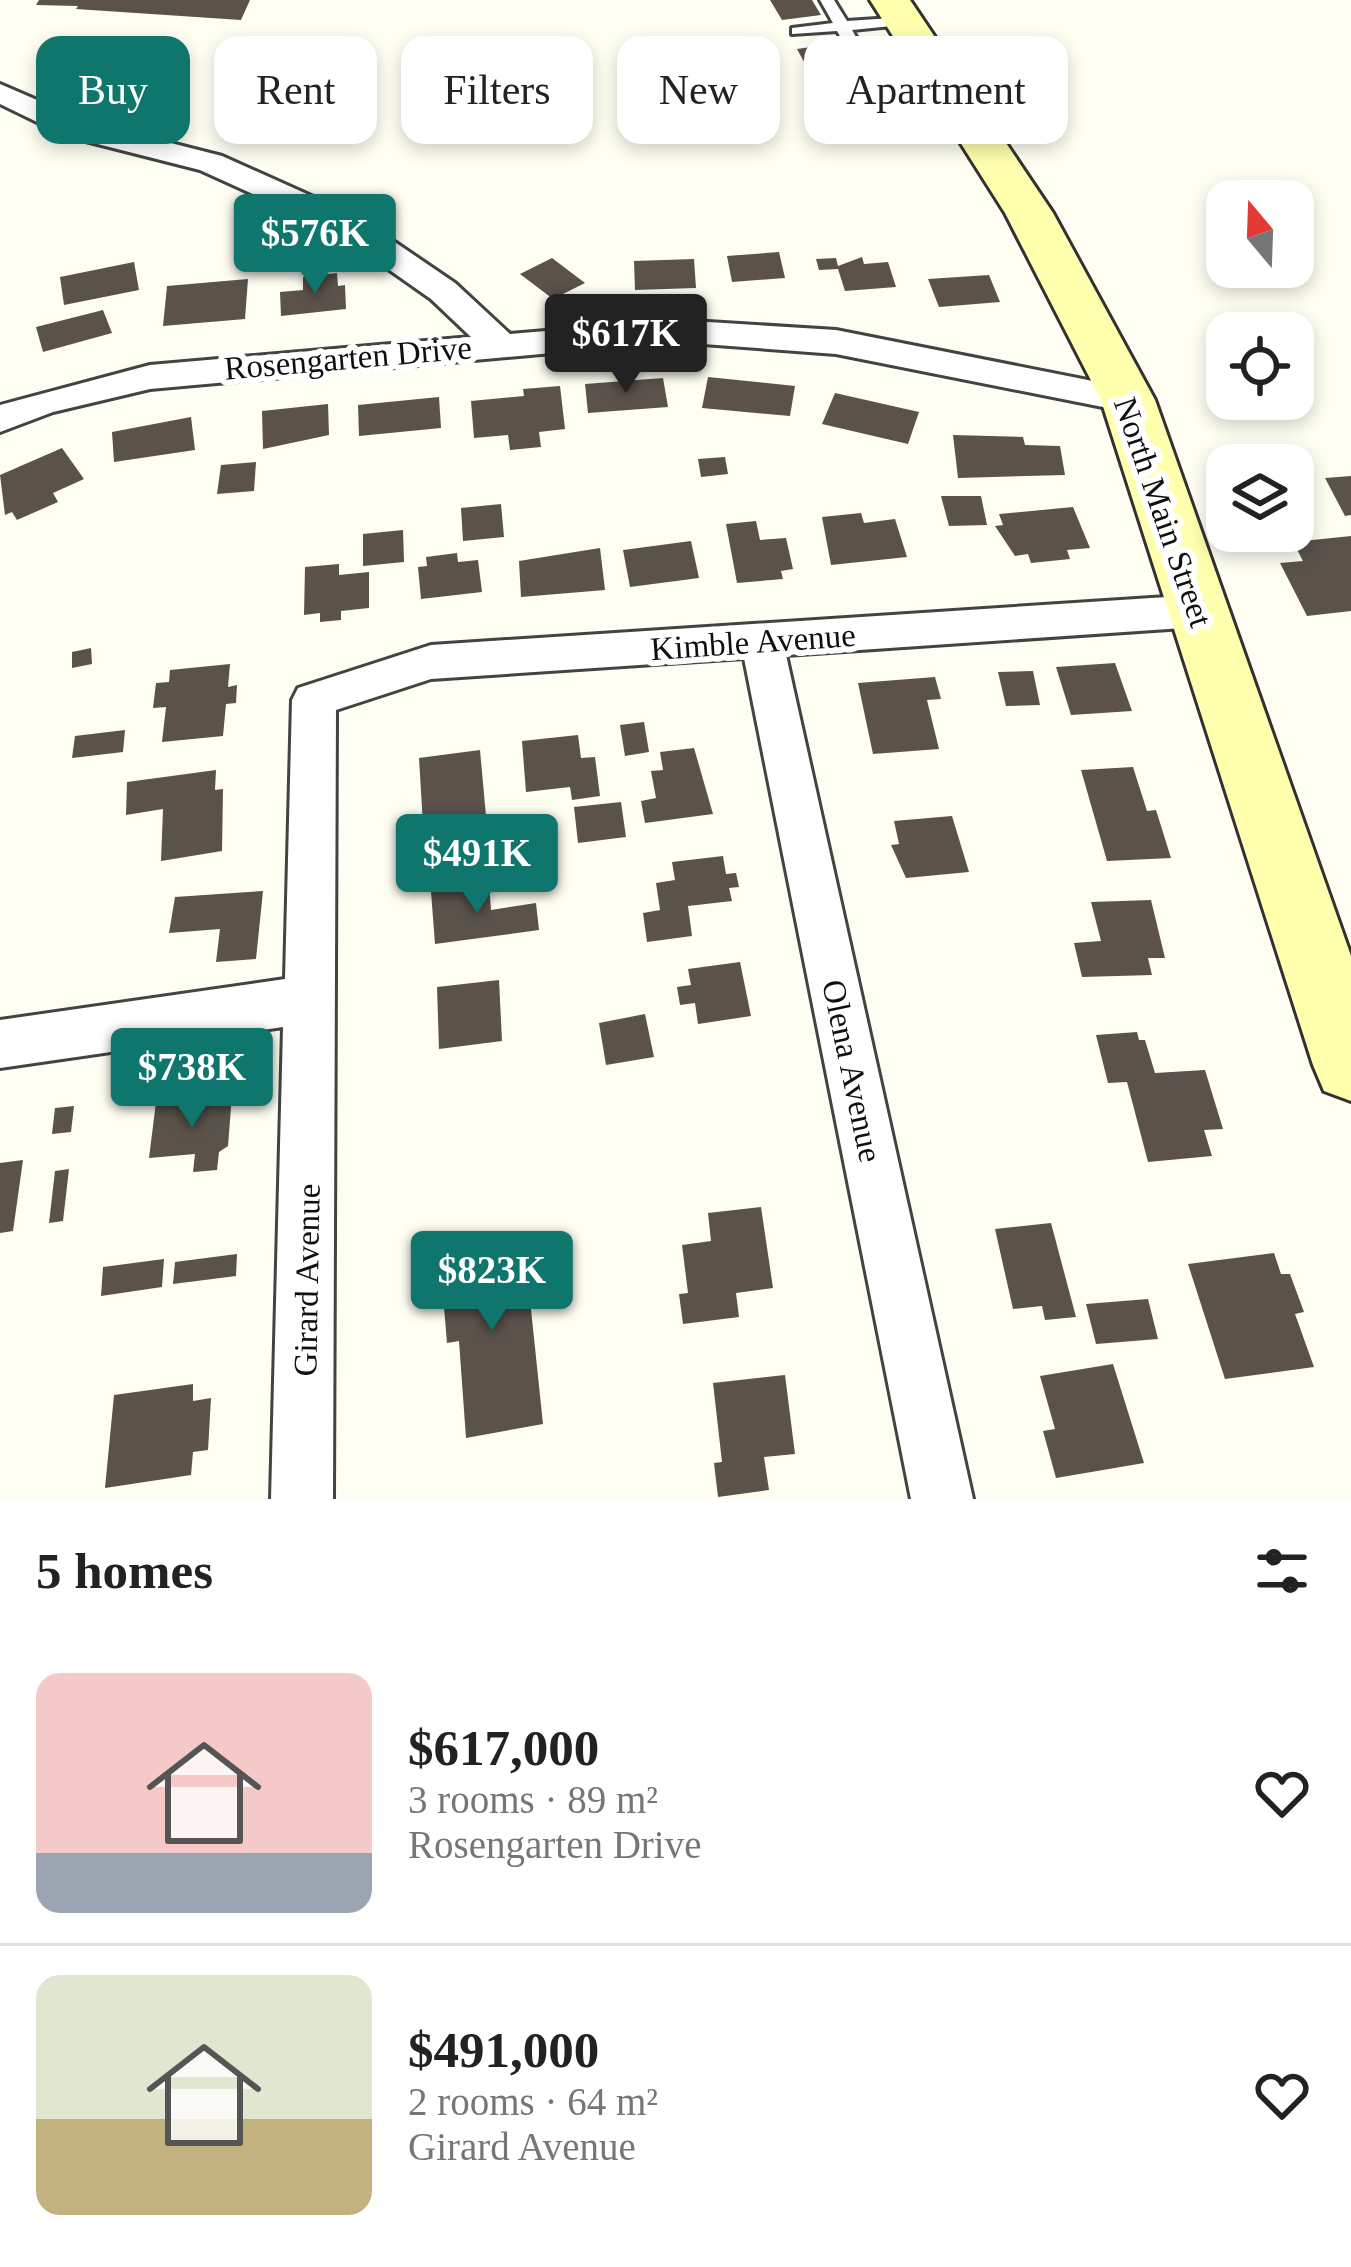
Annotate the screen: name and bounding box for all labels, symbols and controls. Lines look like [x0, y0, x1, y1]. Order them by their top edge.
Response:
chip: Buy [36, 36, 190, 144]
chip: Rent [214, 36, 377, 144]
chip: Filters [401, 36, 593, 144]
chip: New [617, 36, 780, 144]
chip: Apartment [804, 36, 1068, 144]
north arrow [1206, 180, 1314, 288]
map controls [1206, 180, 1314, 552]
pin: $576K [231, 194, 399, 296]
text: $576K [261, 211, 369, 254]
pin: $617K [542, 294, 710, 396]
text: $617K [572, 311, 680, 354]
button: locate [1206, 312, 1314, 420]
street label: Rosengarten Drive [223, 329, 473, 387]
street label: North Main Street [1107, 393, 1219, 631]
button: layers [1206, 444, 1314, 552]
street label: Kimble Avenue [649, 617, 857, 667]
pin: $491K [393, 814, 561, 916]
text: $491K [423, 831, 531, 874]
street label: Olena Avenue [815, 977, 889, 1165]
pin: $738K [108, 1028, 276, 1130]
text: $738K [138, 1045, 246, 1088]
street label: Girard Avenue [287, 1183, 327, 1377]
pin: $823K [408, 1231, 576, 1333]
text: $823K [438, 1248, 546, 1291]
icon: filters [1249, 1538, 1315, 1604]
text: 5 homes [36, 1543, 213, 1599]
text: $617,000 [408, 1720, 599, 1776]
icon: home [132, 1721, 276, 1865]
icon: heart [1249, 1760, 1315, 1826]
text: 3 rooms · 89 m² [408, 1778, 658, 1821]
text: Rosengarten Drive [408, 1823, 702, 1866]
text: $491,000 [408, 2022, 599, 2078]
icon: home [132, 2023, 276, 2167]
icon: heart [1249, 2062, 1315, 2128]
text: 2 rooms · 64 m² [408, 2080, 658, 2123]
text: Girard Avenue [408, 2125, 636, 2168]

